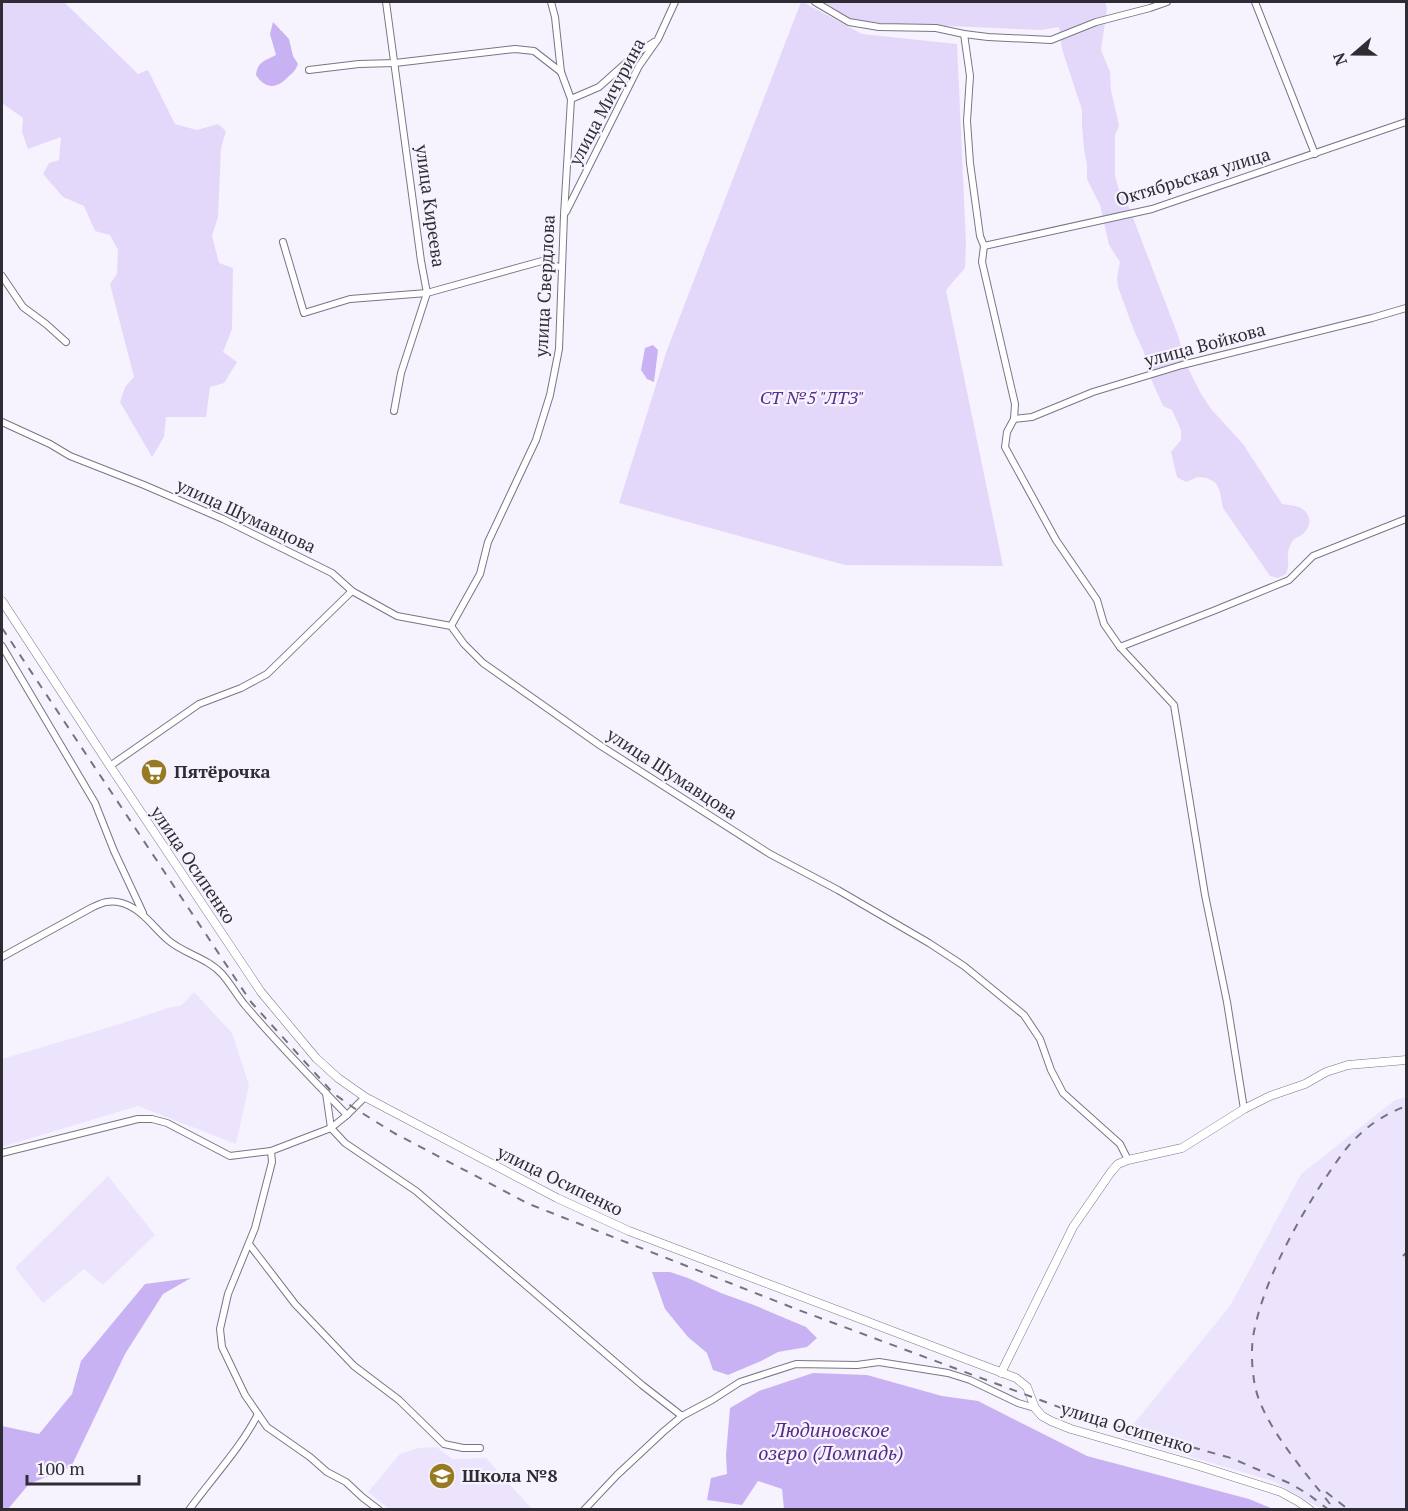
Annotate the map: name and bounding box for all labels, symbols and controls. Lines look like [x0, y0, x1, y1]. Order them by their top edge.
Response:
north arrow [1324, 24, 1384, 84]
street label: улица Мичурина [562, 34, 650, 170]
text: N [1327, 50, 1352, 69]
street label: Октябрьская улица [1112, 141, 1273, 211]
street label: улица Киреева [410, 142, 451, 269]
street label: улица Свердлова [528, 214, 560, 359]
street label: улица Войкова [1141, 316, 1268, 372]
park label: СТ №5 "ЛТЗ" [760, 385, 864, 409]
street label: улица Шумавцова [172, 472, 320, 558]
street label: улица Шумавцова [602, 721, 742, 824]
supermarket icon: Пятёрочка [139, 757, 169, 787]
place label: Пятёрочка [174, 759, 270, 783]
street label: улица Осипенко [145, 800, 242, 928]
street label: улица Осипенко [493, 1139, 627, 1221]
street label: улица Осипенко [1057, 1395, 1196, 1459]
water label: Людиновское озеро (Ломпадь) [758, 1416, 904, 1466]
scale bar [27, 1448, 140, 1486]
text: 100 m [36, 1456, 85, 1480]
school or university icon: Школа №8 [427, 1461, 457, 1491]
place label: Школа №8 [462, 1463, 558, 1487]

